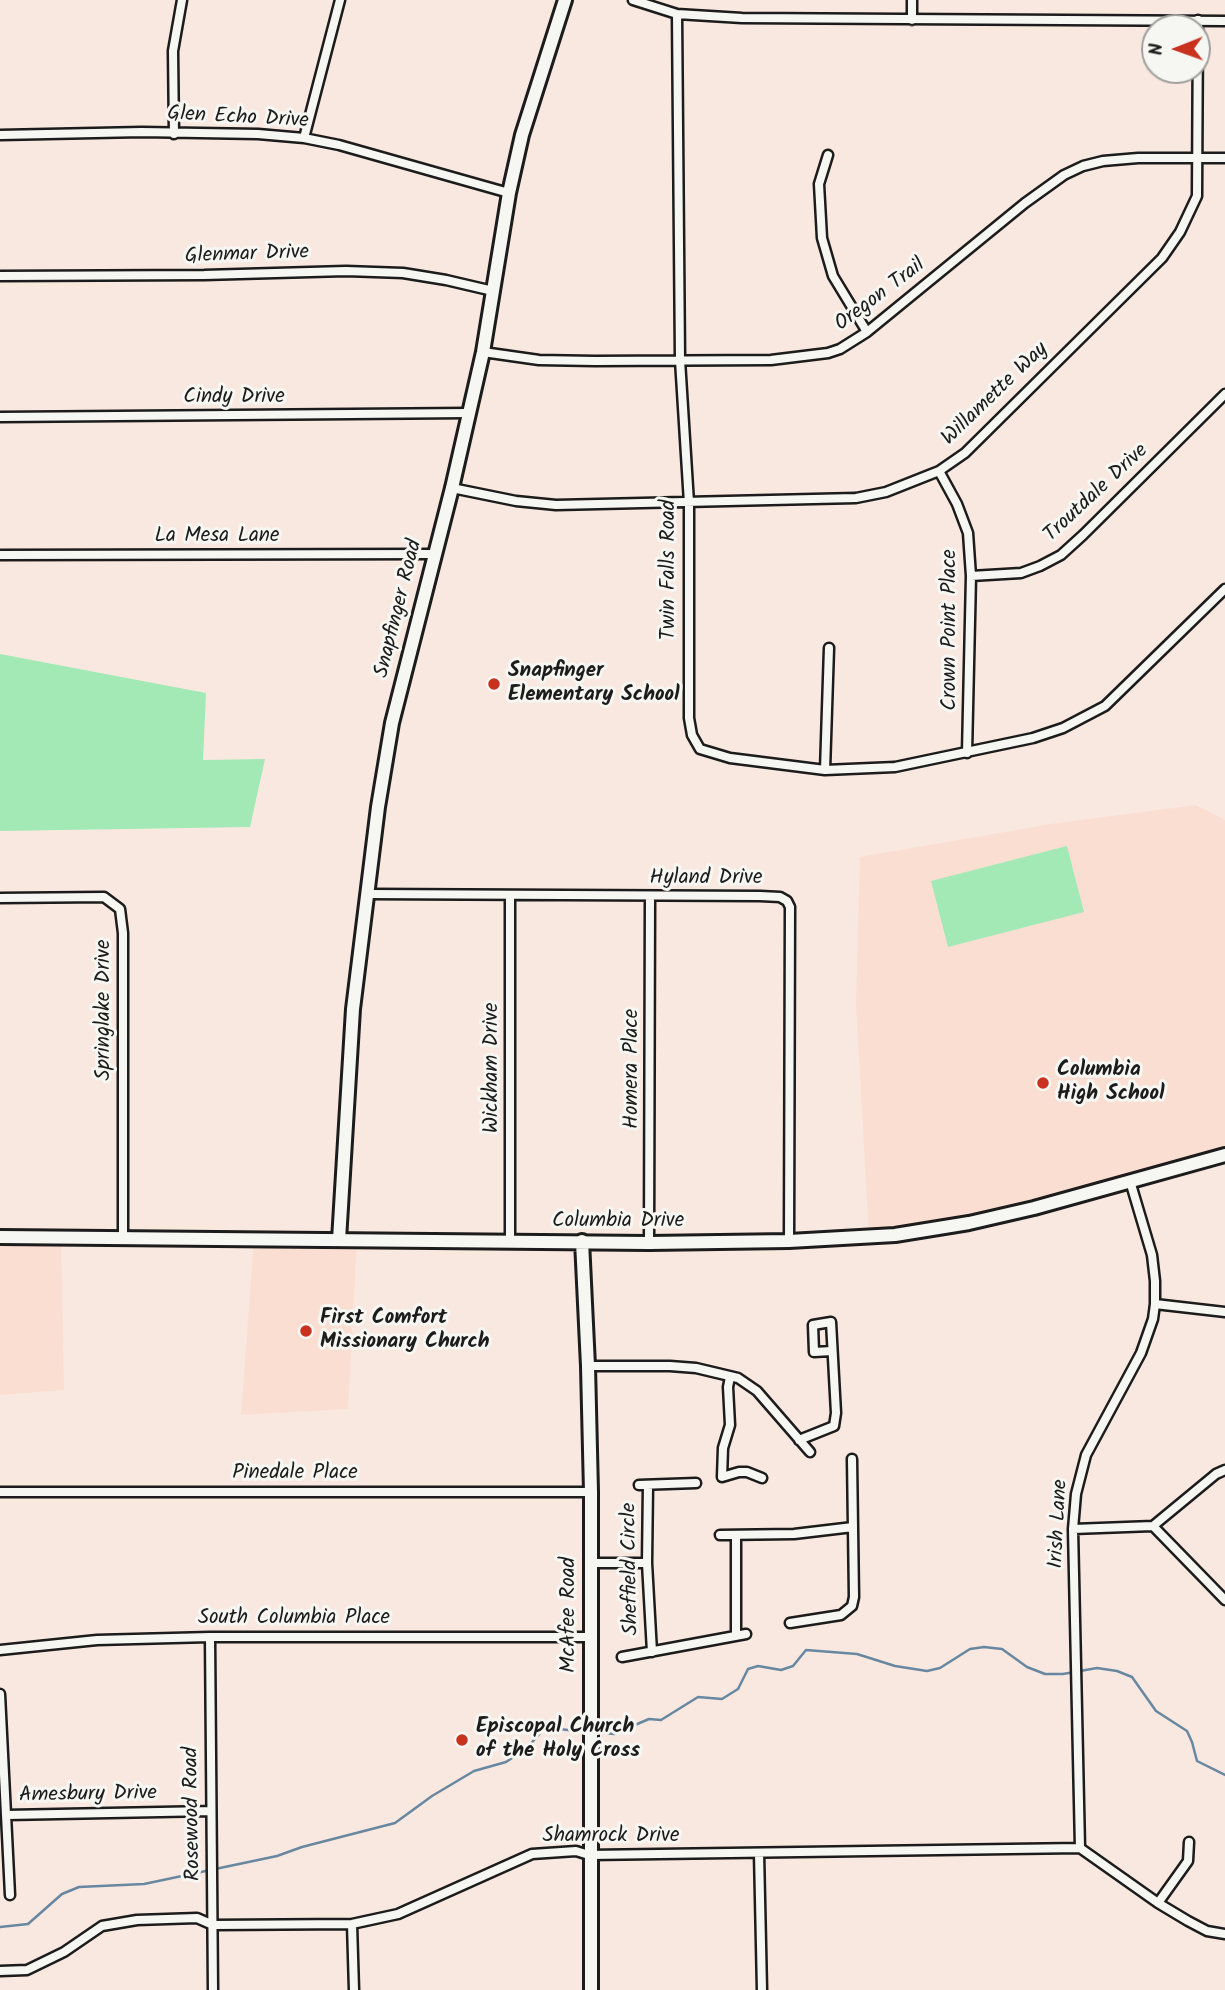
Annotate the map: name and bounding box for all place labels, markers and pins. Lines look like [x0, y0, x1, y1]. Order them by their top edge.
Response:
place label: Snapfinger Elementary School [508, 659, 680, 709]
marker: Snapfinger Elementary School [486, 676, 502, 692]
place label: Columbia High School [1057, 1058, 1165, 1108]
marker: Columbia High School [1035, 1075, 1051, 1091]
place label: First Comfort Missionary Church [320, 1306, 490, 1356]
marker: First Comfort Missionary Church [298, 1323, 314, 1339]
place label: Episcopal Church of the Holy Cross [476, 1715, 640, 1765]
marker: Episcopal Church of the Holy Cross [454, 1732, 470, 1748]

